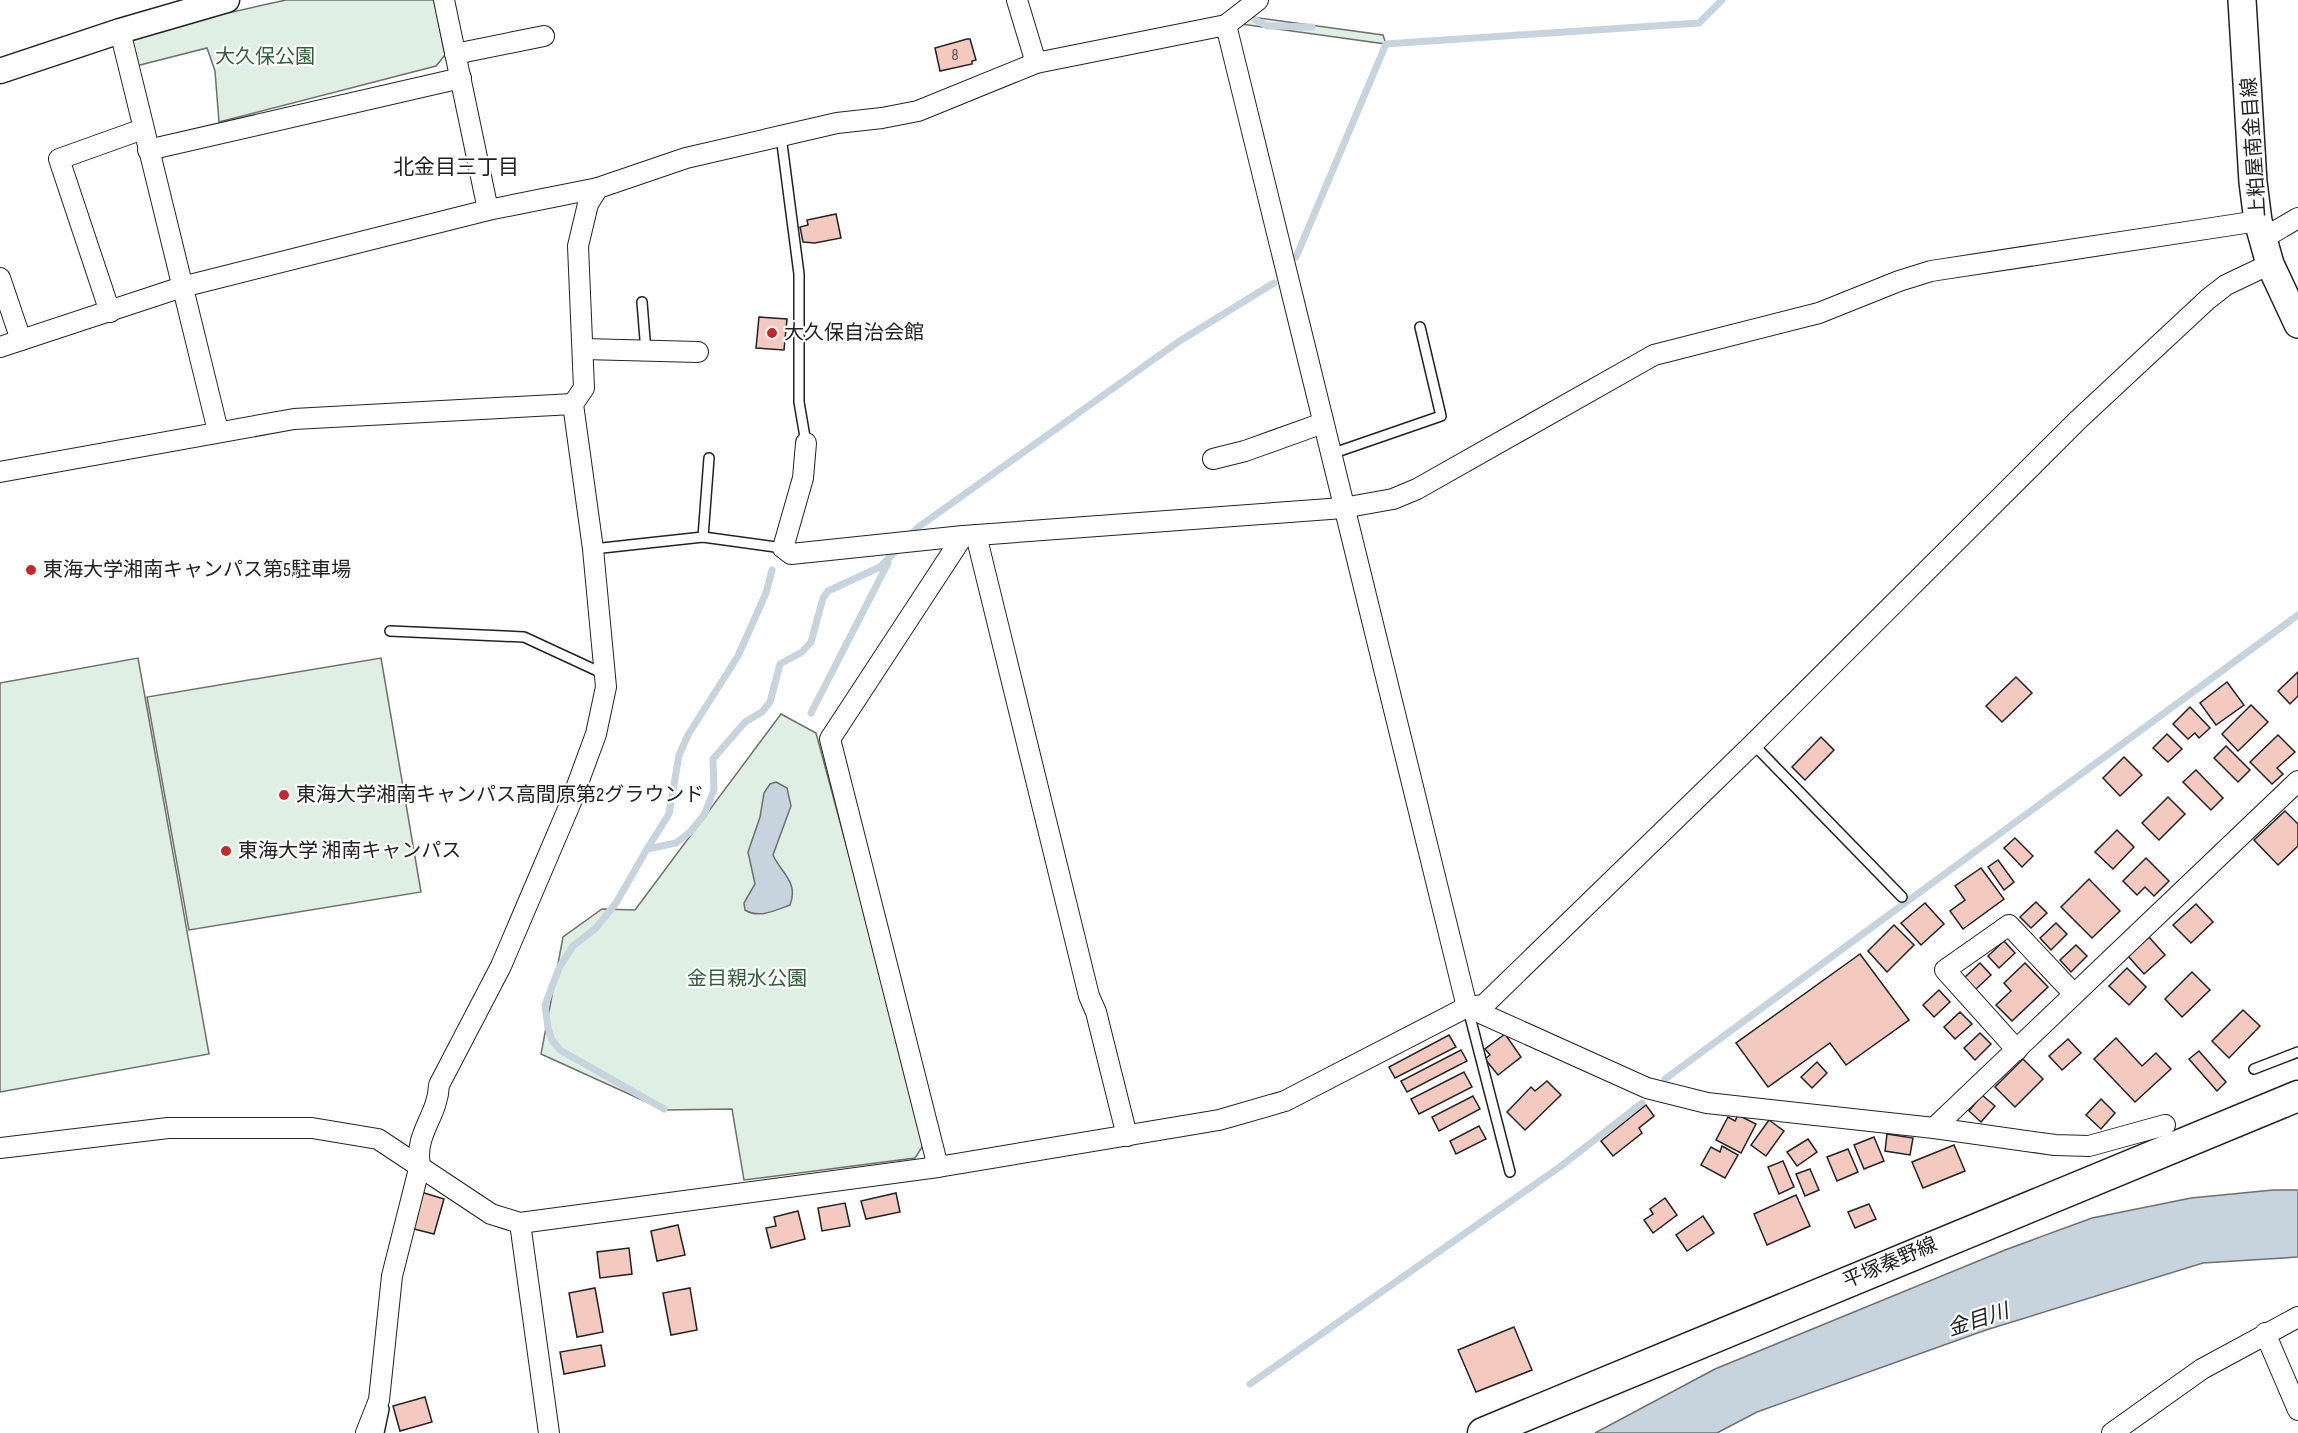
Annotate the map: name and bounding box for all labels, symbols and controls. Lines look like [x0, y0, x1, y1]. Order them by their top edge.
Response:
park label: 大久保公園 [215, 45, 315, 69]
house number: 8 [951, 46, 959, 65]
street label: 上粕屋南金目線 [2237, 76, 2271, 218]
district label: 北金目三丁目 [393, 155, 519, 180]
place label: 大久保自治会館 [784, 321, 924, 345]
marker: 大久保自治会館 [765, 326, 779, 340]
place label: 東海大学湘南キャンパス第5駐車場 [43, 558, 351, 582]
marker: 東海大学湘南キャンパス第5駐車場 [24, 563, 38, 577]
place label: 東海大学湘南キャンパス高間原第2グラウンド [296, 783, 704, 807]
marker: 東海大学湘南キャンパス高間原第2グラウンド [277, 788, 291, 802]
place label: 東海大学 湘南キャンパス [238, 839, 461, 863]
marker: 東海大学 湘南キャンパス [219, 844, 233, 858]
park label: 金目親水公園 [687, 967, 807, 991]
street label: 平塚秦野線 [1839, 1232, 1941, 1294]
water label: 金目川 [1944, 1298, 2014, 1342]

